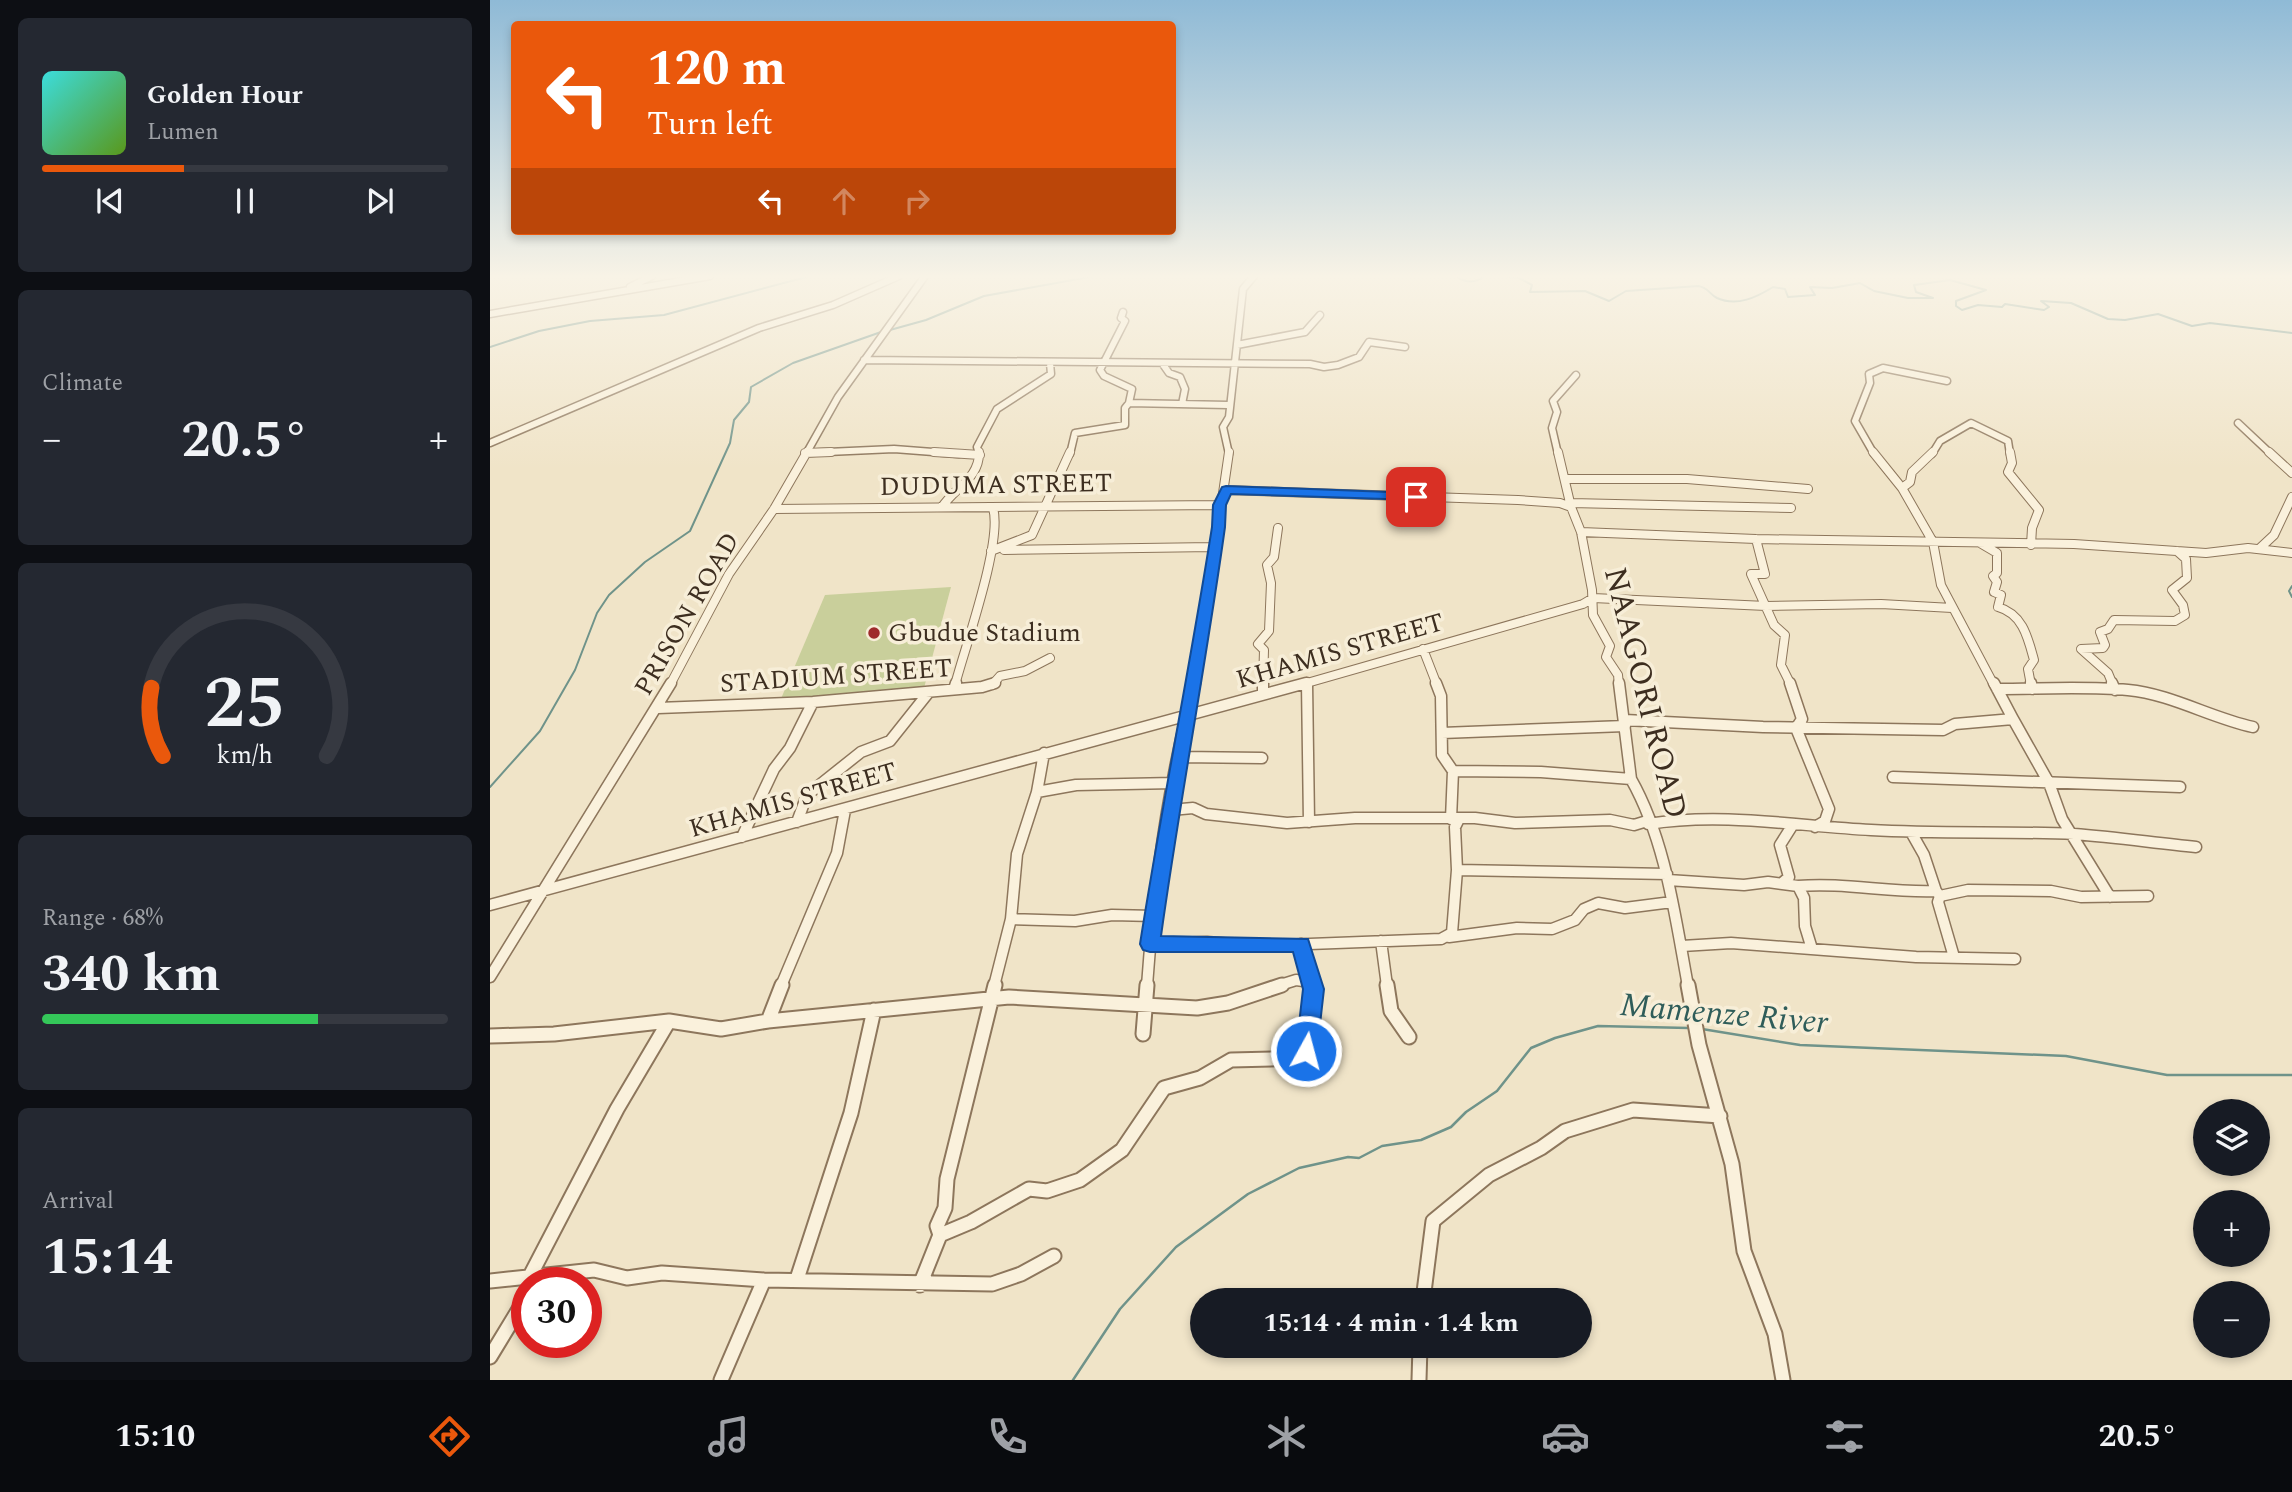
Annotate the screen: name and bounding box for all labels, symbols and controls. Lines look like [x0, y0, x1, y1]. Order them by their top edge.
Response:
text: 120 m [647, 32, 786, 107]
icon: left [532, 49, 623, 140]
text: Golden Hour [147, 75, 303, 115]
text: Turn left [647, 100, 773, 149]
text: Lumen [147, 115, 219, 150]
icon: previous [91, 182, 129, 220]
icon: pause [226, 182, 264, 220]
icon: next [361, 182, 399, 220]
icon: left [752, 182, 790, 220]
icon: ahead [825, 182, 863, 220]
icon: right [898, 182, 936, 220]
text: Climate [42, 366, 123, 401]
text: 20.5° [181, 401, 309, 480]
text: − [42, 411, 61, 469]
text: + [429, 411, 448, 469]
street label: DUDUMA STREET [879, 463, 1113, 507]
pin [1386, 467, 1446, 527]
icon: arrive [1397, 478, 1435, 516]
street label: PRISON ROAD [624, 525, 750, 703]
street label: NAAGORI ROAD [1590, 562, 1700, 824]
street label: KHAMIS STREET [1231, 602, 1449, 700]
place label: Gbudue Stadium [888, 613, 1081, 653]
marker: Gbudue Stadium [866, 625, 882, 641]
street label: STADIUM STREET [719, 648, 953, 704]
text: 25 [204, 649, 286, 760]
text: km/h [217, 737, 273, 775]
street label: KHAMIS STREET [684, 751, 902, 849]
text: Range · 68% [42, 901, 163, 936]
text: 340 km [42, 935, 221, 1014]
water label: Mamenze River [1618, 980, 1831, 1048]
position arrow [1269, 1014, 1343, 1088]
map controls [2193, 1099, 2270, 1358]
button: layers [2193, 1099, 2270, 1176]
text: Arrival [42, 1184, 114, 1219]
button: + [2193, 1190, 2270, 1267]
text: 15:14 [42, 1218, 173, 1297]
speed limit sign: 30 [511, 1267, 602, 1358]
button: − [2193, 1281, 2270, 1358]
text: 15:14 · 4 min · 1.4 km [1263, 1303, 1519, 1343]
text: 15:10 [115, 1412, 195, 1461]
icon: directions [425, 1412, 474, 1461]
icon: music [704, 1412, 753, 1461]
icon: phone [983, 1412, 1032, 1461]
icon: climate [1262, 1412, 1311, 1461]
icon: car [1541, 1412, 1590, 1461]
icon: filters [1820, 1412, 1869, 1461]
text: 20.5° [2099, 1412, 2177, 1461]

